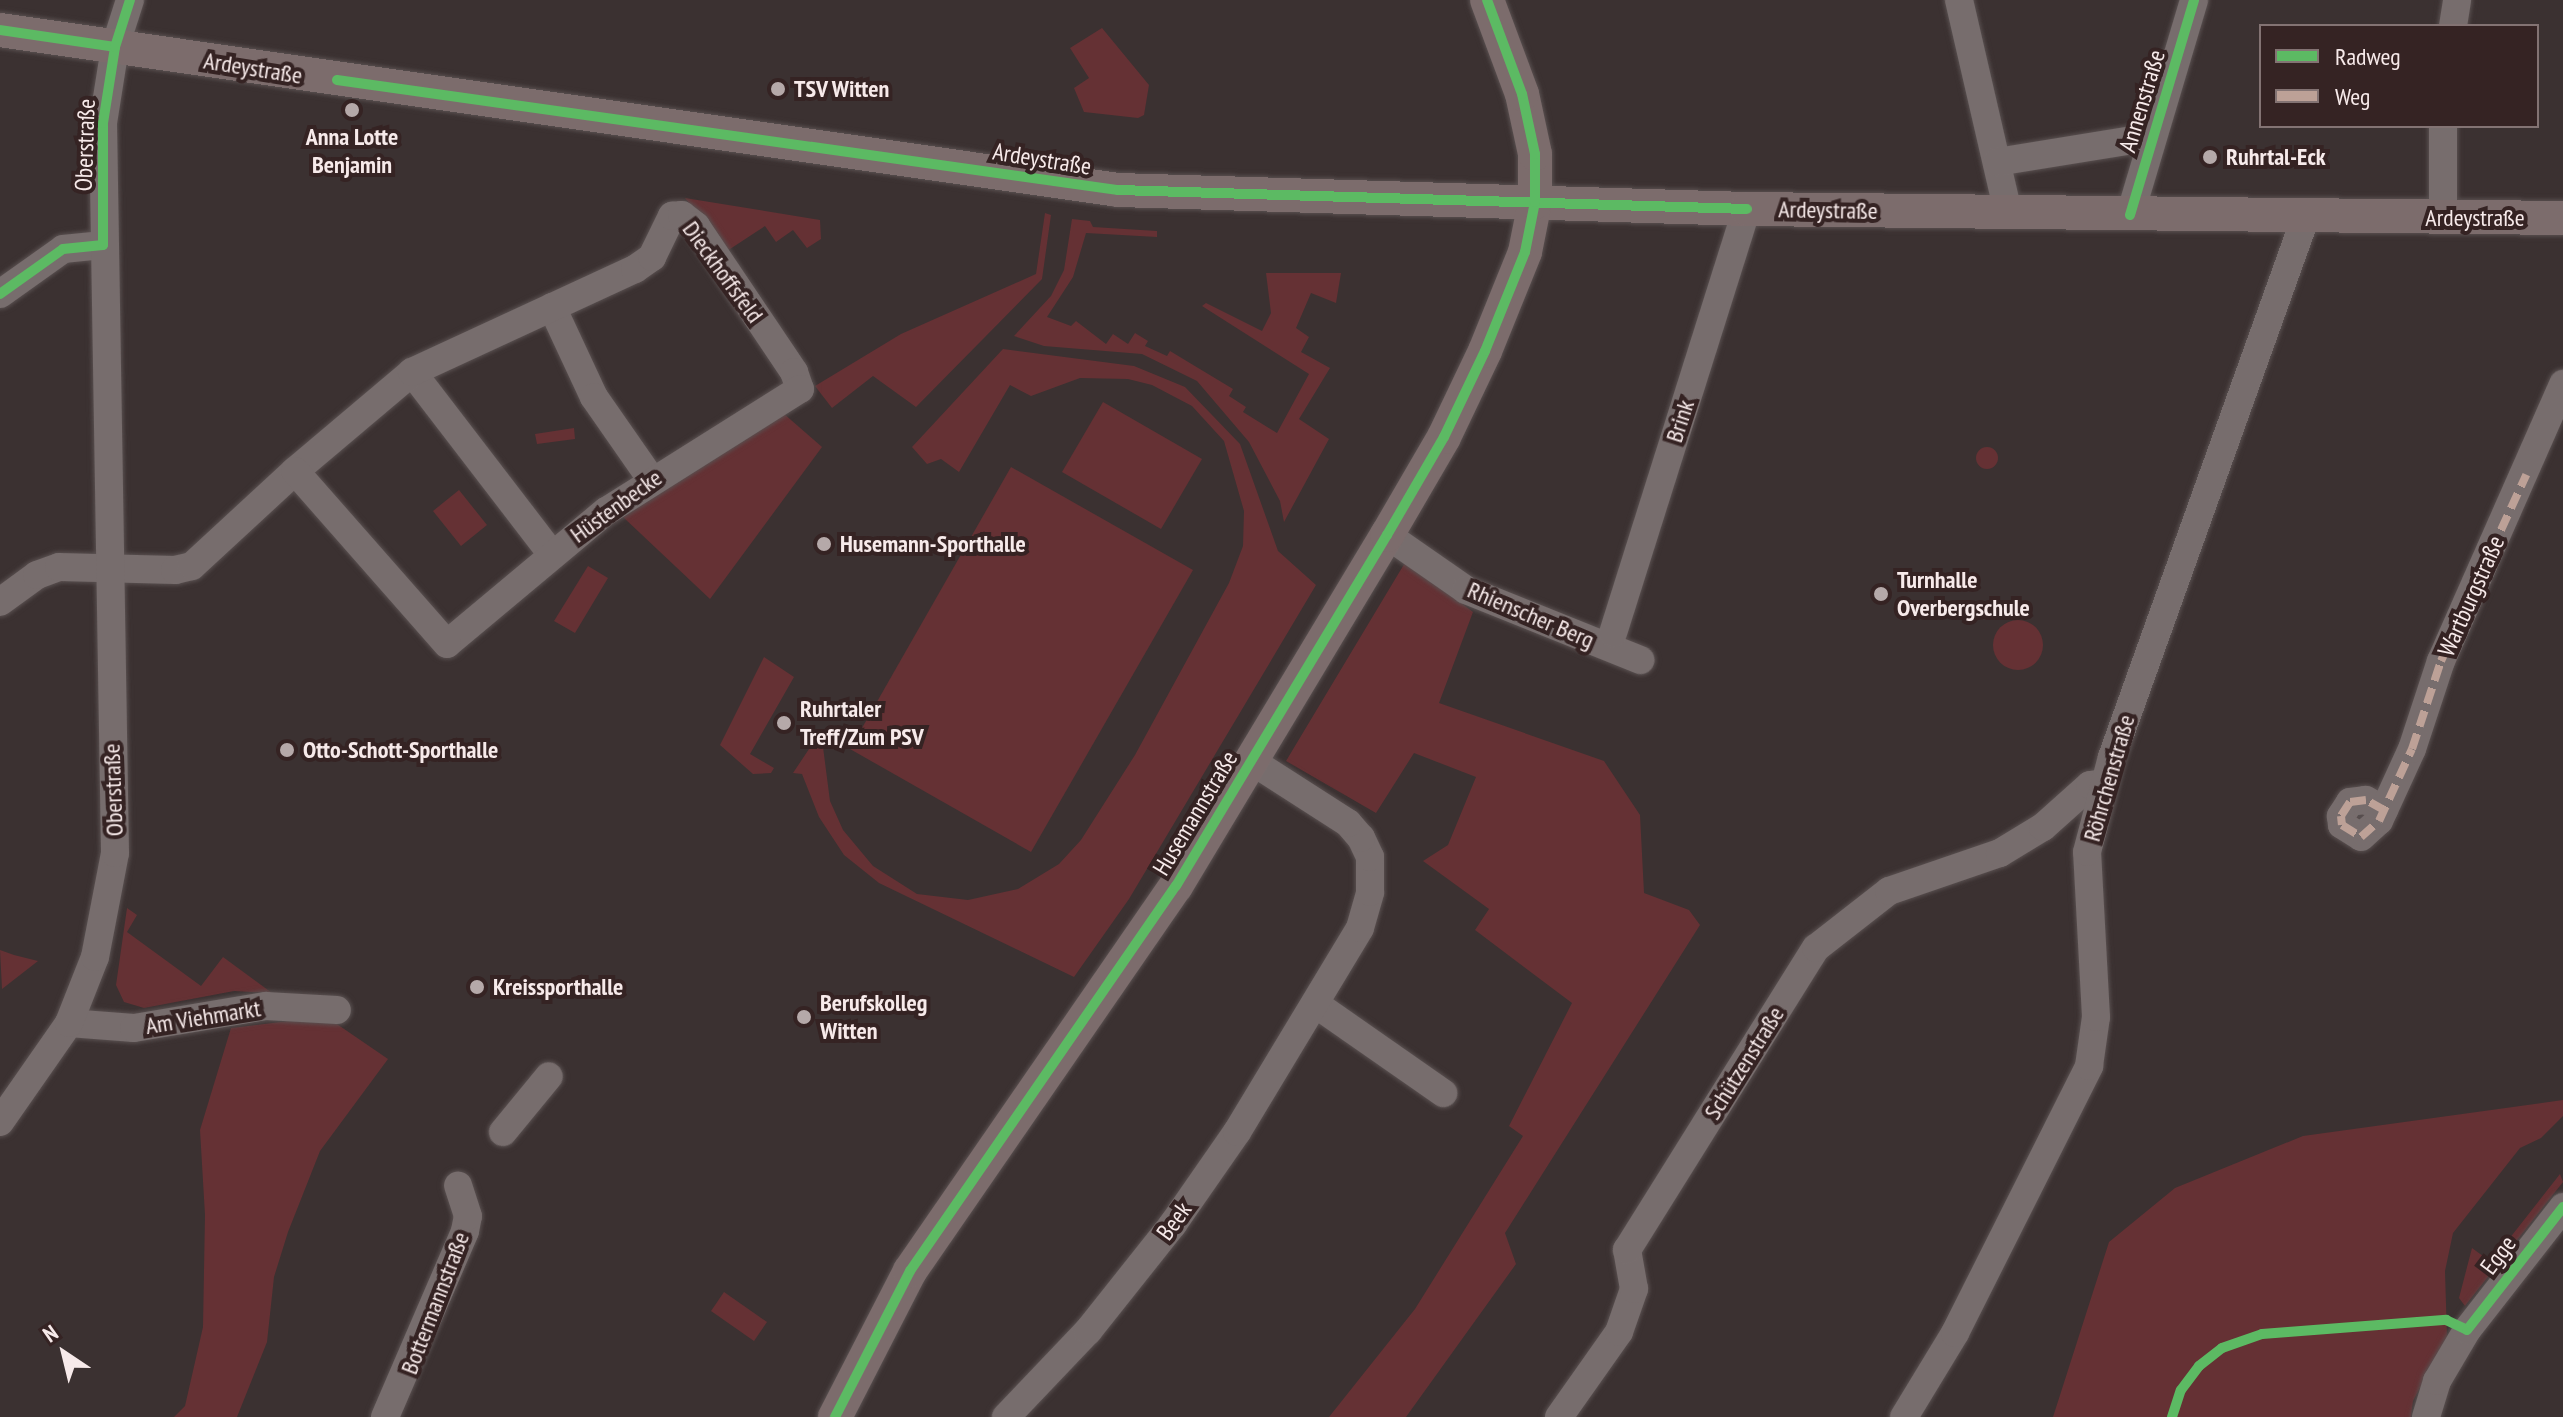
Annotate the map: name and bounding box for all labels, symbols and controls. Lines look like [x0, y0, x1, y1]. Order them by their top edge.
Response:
legend [2259, 24, 2539, 128]
text: Radweg [2335, 41, 2401, 72]
street label: Ardeystraße [202, 46, 304, 90]
street label: Annenstraße [2113, 46, 2171, 156]
place label: TSV Witten [794, 75, 890, 103]
marker: TSV Witten [769, 80, 787, 98]
text: Weg [2335, 81, 2370, 112]
street label: Oberstraße [69, 98, 101, 192]
marker: Anna Lotte Benjamin [343, 101, 361, 119]
place label: Anna Lotte Benjamin [306, 123, 398, 179]
street label: Ardeystraße [991, 137, 1093, 181]
place label: Ruhrtal-Eck [2226, 143, 2326, 171]
marker: Ruhrtal-Eck [2201, 148, 2219, 166]
street label: Ardeystraße [1778, 195, 1878, 225]
street label: Ardeystraße [2425, 204, 2525, 232]
street label: Dieckhoffsfeld [677, 216, 769, 328]
street label: Brink [1660, 396, 1700, 446]
street label: Hüstenbecke [565, 463, 667, 549]
place label: Husemann-Sporthalle [840, 530, 1026, 558]
street label: Wartburgstraße [2432, 531, 2510, 661]
marker: Husemann-Sporthalle [815, 535, 833, 553]
place label: Turnhalle Overbergschule [1897, 566, 2030, 622]
street label: Rhienscher Berg [1463, 575, 1599, 655]
marker: Turnhalle Overbergschule [1872, 585, 1890, 603]
place label: Ruhrtaler Treff/Zum PSV [800, 695, 924, 751]
street label: Röhrchenstraße [2077, 711, 2141, 845]
marker: Ruhrtaler Treff/Zum PSV [775, 714, 793, 732]
place label: Otto-Schott-Sporthalle [303, 736, 498, 764]
marker: Otto-Schott-Sporthalle [278, 741, 296, 759]
street label: Oberstraße [97, 743, 129, 837]
street label: Husemannstraße [1147, 746, 1243, 880]
place label: Kreissporthalle [493, 973, 623, 1001]
marker: Kreissporthalle [468, 978, 486, 996]
place label: Berufskolleg Witten [820, 989, 927, 1045]
street label: Am Viehmarkt [143, 994, 263, 1040]
street label: Schützenstraße [1698, 1001, 1790, 1125]
marker: Berufskolleg Witten [795, 1008, 813, 1026]
street label: Beek [1151, 1196, 1197, 1246]
street label: Bottermannstraße [395, 1228, 475, 1378]
street label: Egge [2474, 1230, 2522, 1280]
north arrow [24, 1313, 104, 1393]
text: N [37, 1318, 63, 1348]

